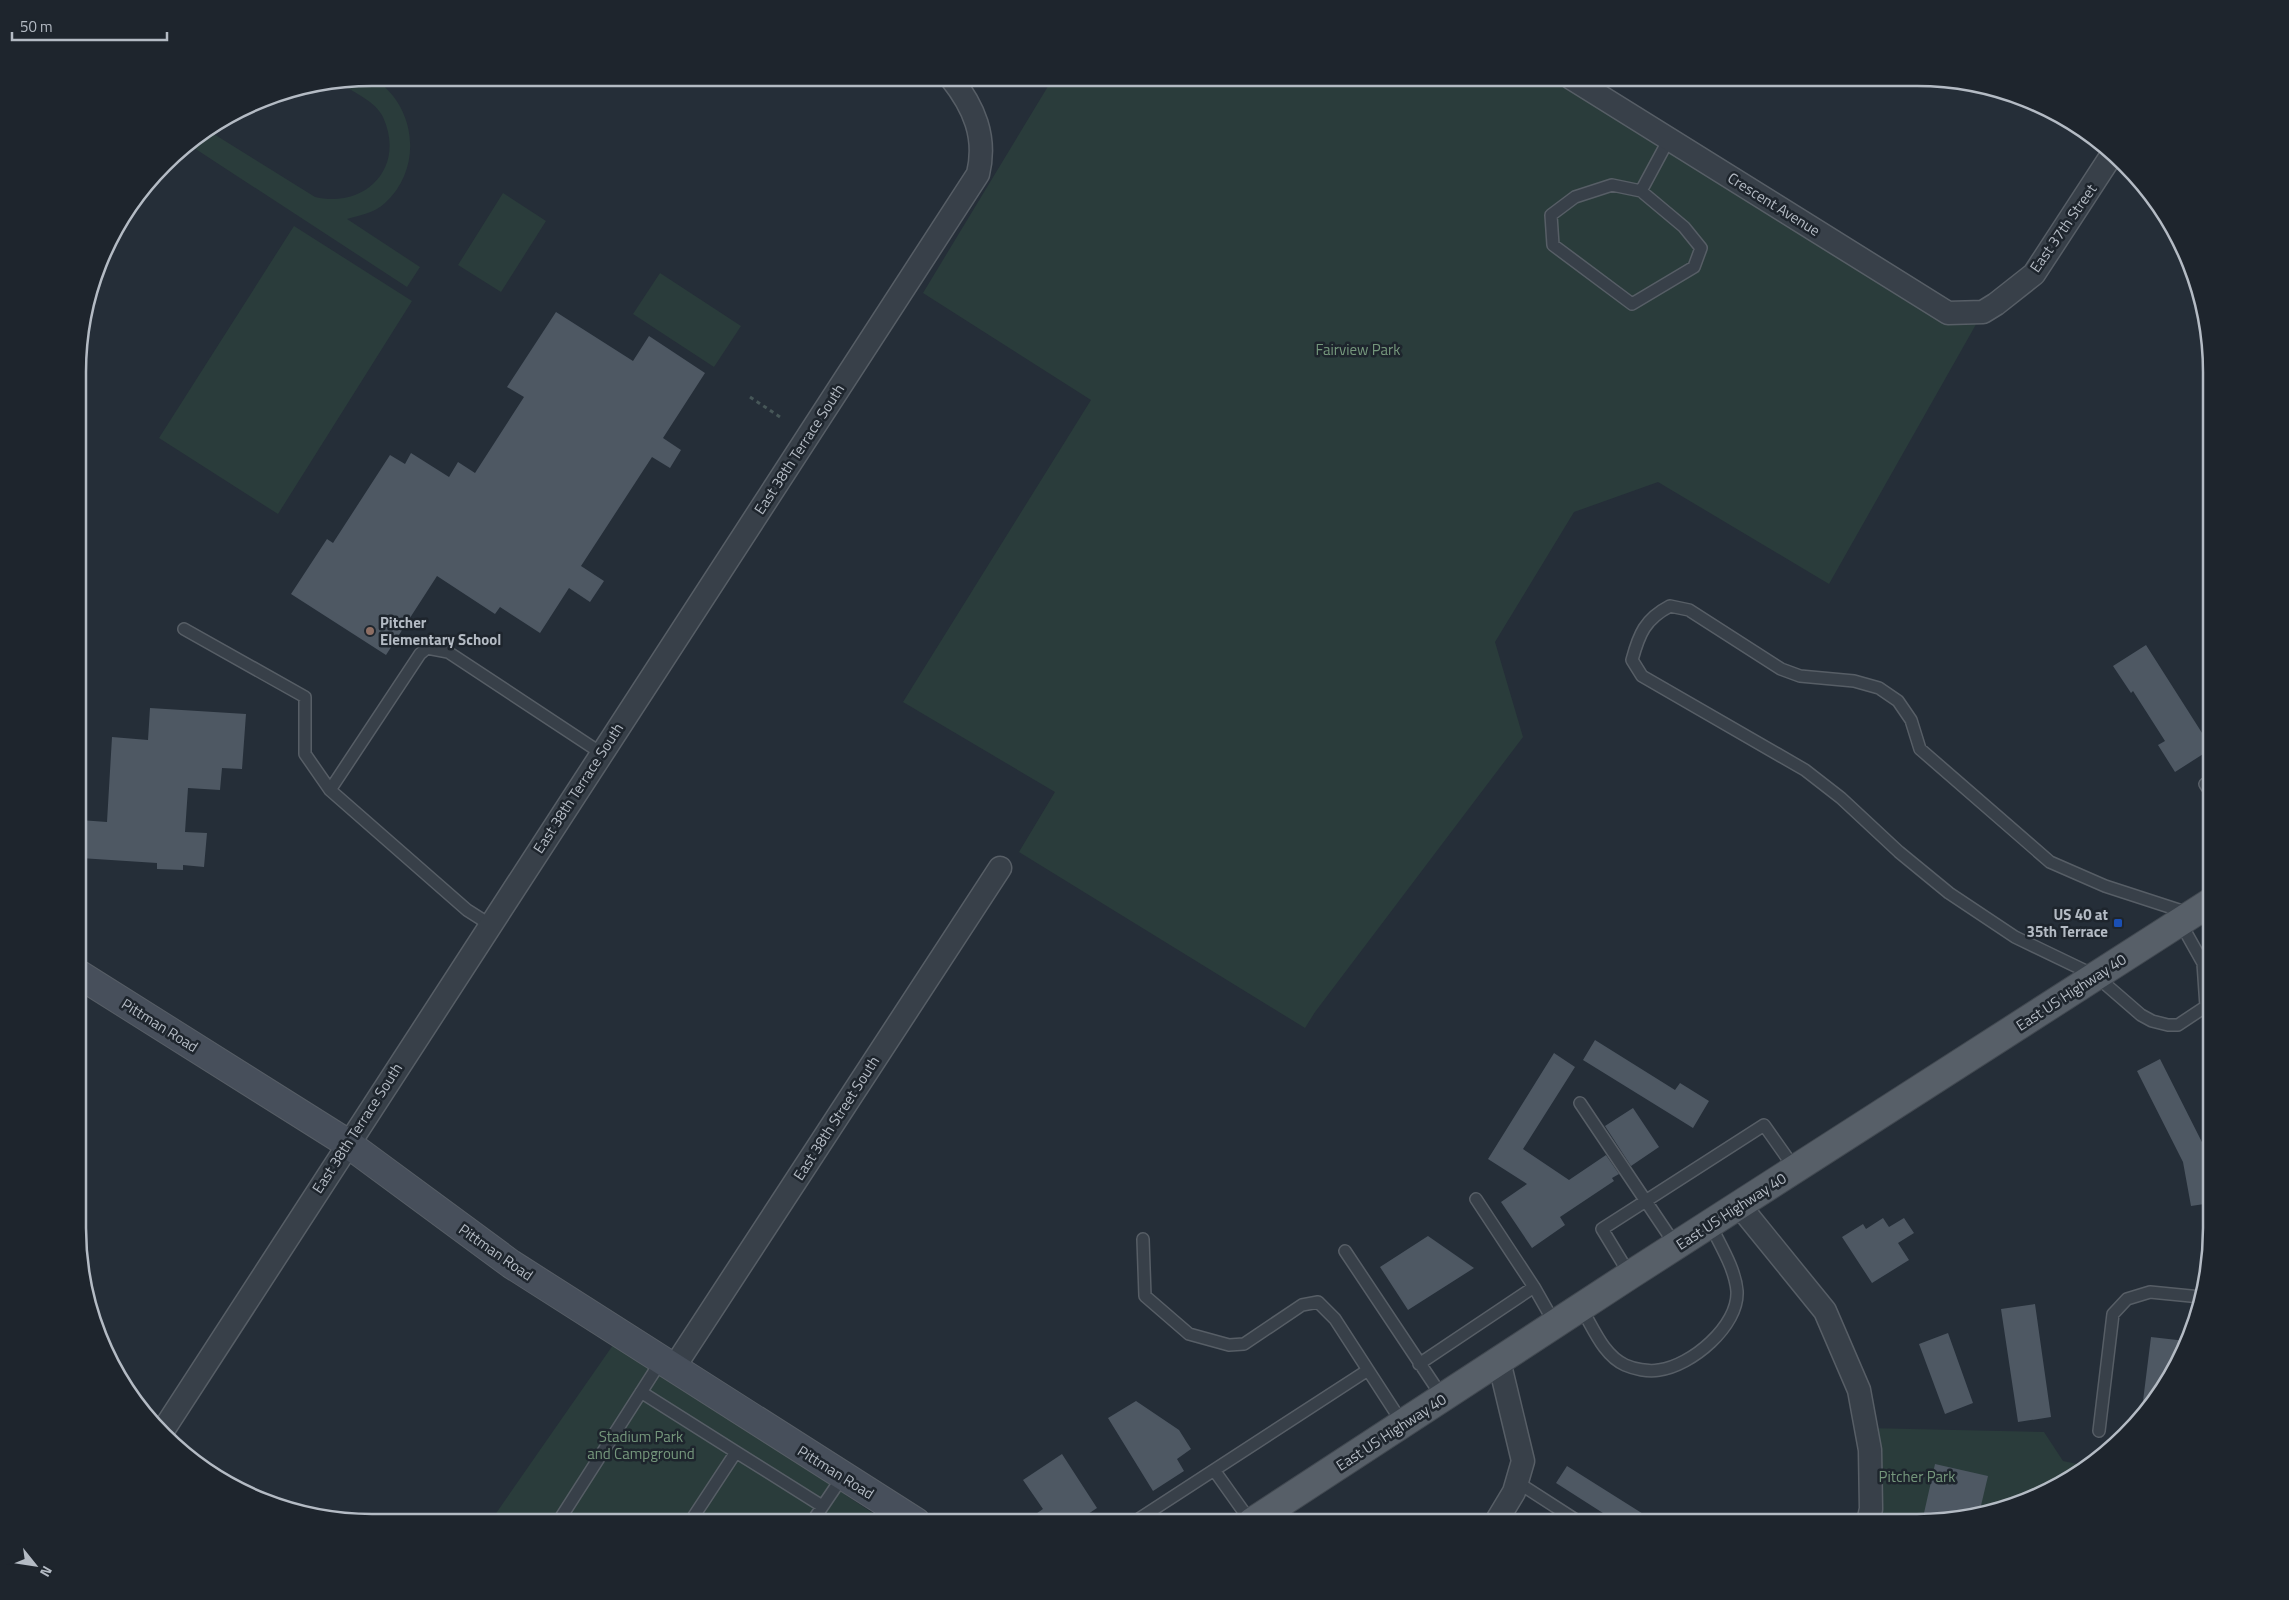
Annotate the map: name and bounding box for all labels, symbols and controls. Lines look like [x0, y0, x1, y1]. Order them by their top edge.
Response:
scale bar [12, 10, 168, 42]
text: 50 m [20, 15, 53, 38]
street label: Crescent Avenue [1723, 166, 1825, 242]
street label: East 37th Street [2024, 178, 2103, 277]
park label: Fairview Park [1316, 338, 1400, 361]
street label: East 38th Terrace South [748, 379, 850, 519]
place label: Pitcher Elementary School [380, 611, 501, 651]
marker: Pitcher Elementary School [364, 625, 376, 637]
street label: East 38th Terrace South [527, 718, 629, 858]
place label: US 40 at 35th Terrace [2027, 903, 2109, 943]
marker: US 40 at 35th Terrace [2112, 917, 2124, 929]
street label: East US Highway 40 [2011, 948, 2131, 1036]
street label: Pittman Road [117, 992, 203, 1058]
street label: East 38th Street South [787, 1051, 885, 1185]
street label: East 38th Terrace South [306, 1058, 408, 1198]
street label: East US Highway 40 [1671, 1167, 1791, 1255]
street label: Pittman Road [454, 1218, 538, 1286]
street label: East US Highway 40 [1331, 1388, 1451, 1476]
park label: Stadium Park and Campground [587, 1425, 695, 1465]
street label: Pittman Road [793, 1439, 879, 1505]
park label: Pitcher Park [1879, 1465, 1955, 1488]
north arrow [10, 1540, 60, 1590]
text: N [35, 1562, 58, 1581]

